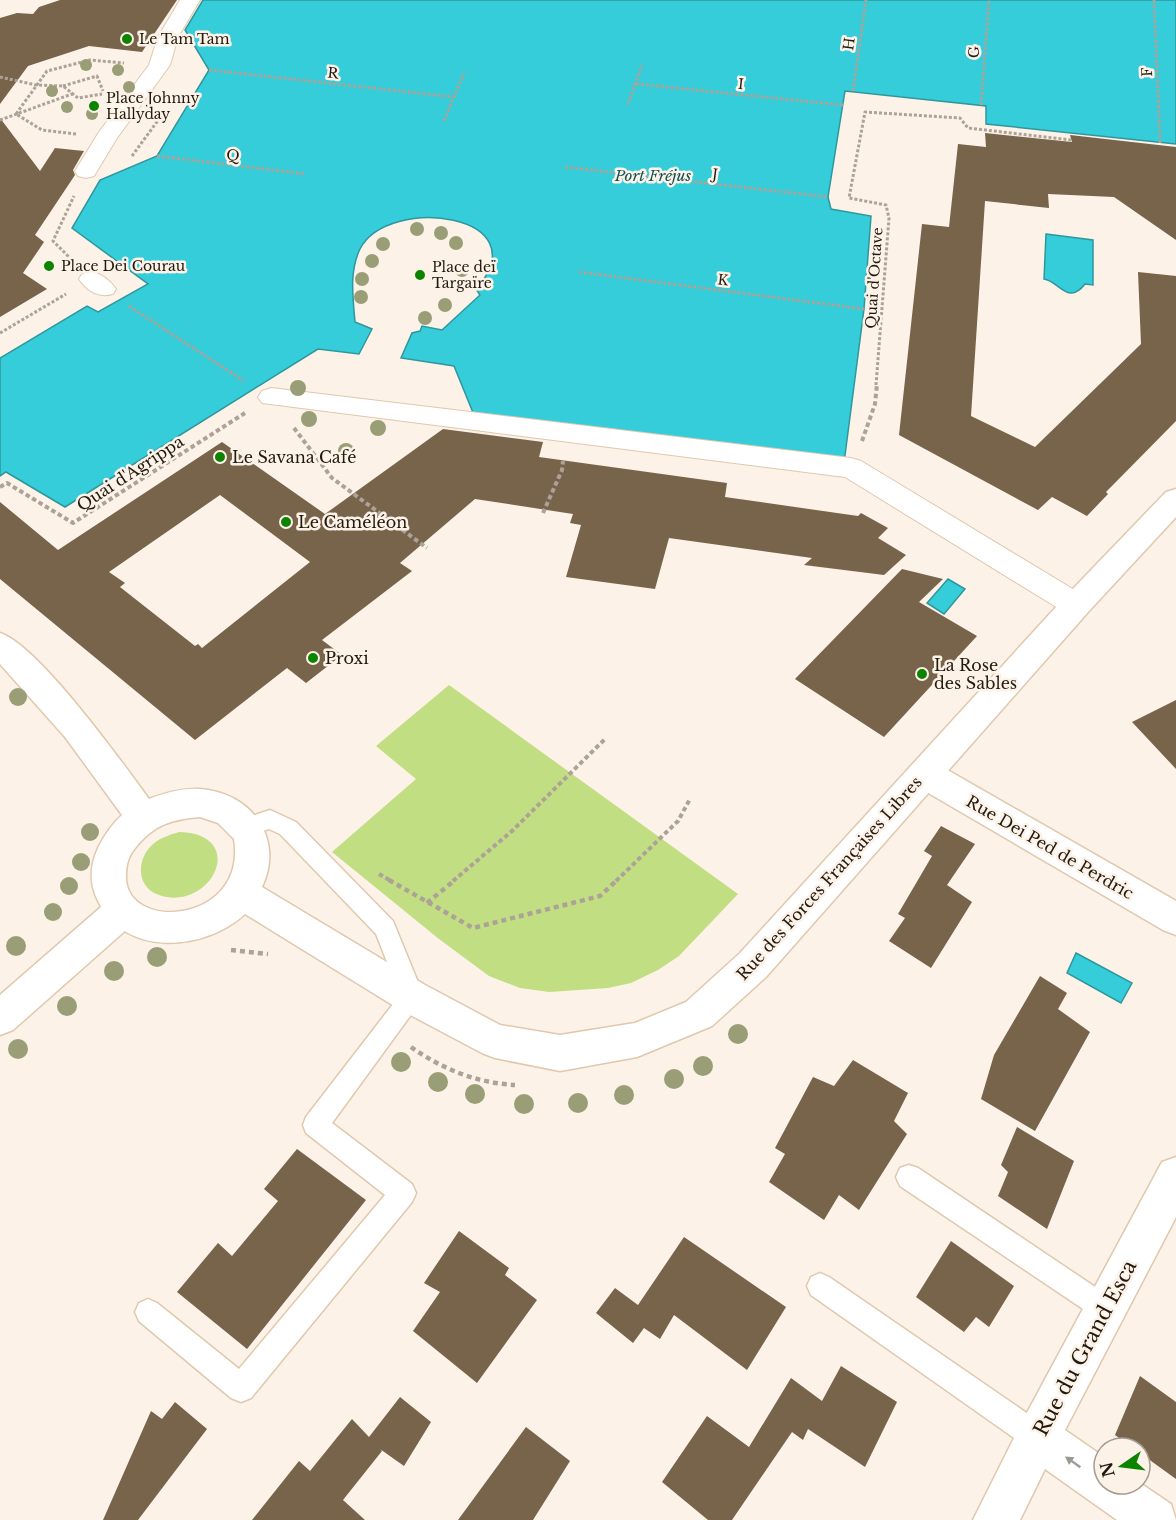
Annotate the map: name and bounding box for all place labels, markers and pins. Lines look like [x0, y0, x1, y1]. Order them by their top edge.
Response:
place label: Le Tam Tam [139, 30, 230, 48]
marker: Le Tam Tam [120, 32, 134, 46]
place label: Place Johnny Hallyday [106, 89, 199, 123]
marker: Place Johnny Hallyday [87, 99, 101, 113]
place label: Place Dei Courau [61, 257, 186, 275]
place label: Place deï Targaïre [432, 258, 496, 292]
marker: Place Dei Courau [42, 259, 56, 273]
marker: Place deï Targaïre [413, 268, 427, 282]
place label: Le Savana Café [232, 447, 356, 467]
marker: Le Savana Café [213, 450, 227, 464]
place label: Le Caméléon [298, 512, 407, 532]
marker: Le Caméléon [279, 515, 293, 529]
place label: Proxi [325, 648, 369, 668]
marker: Proxi [306, 651, 320, 665]
place label: La Rose des Sables [934, 655, 1017, 693]
marker: La Rose des Sables [915, 667, 929, 681]

